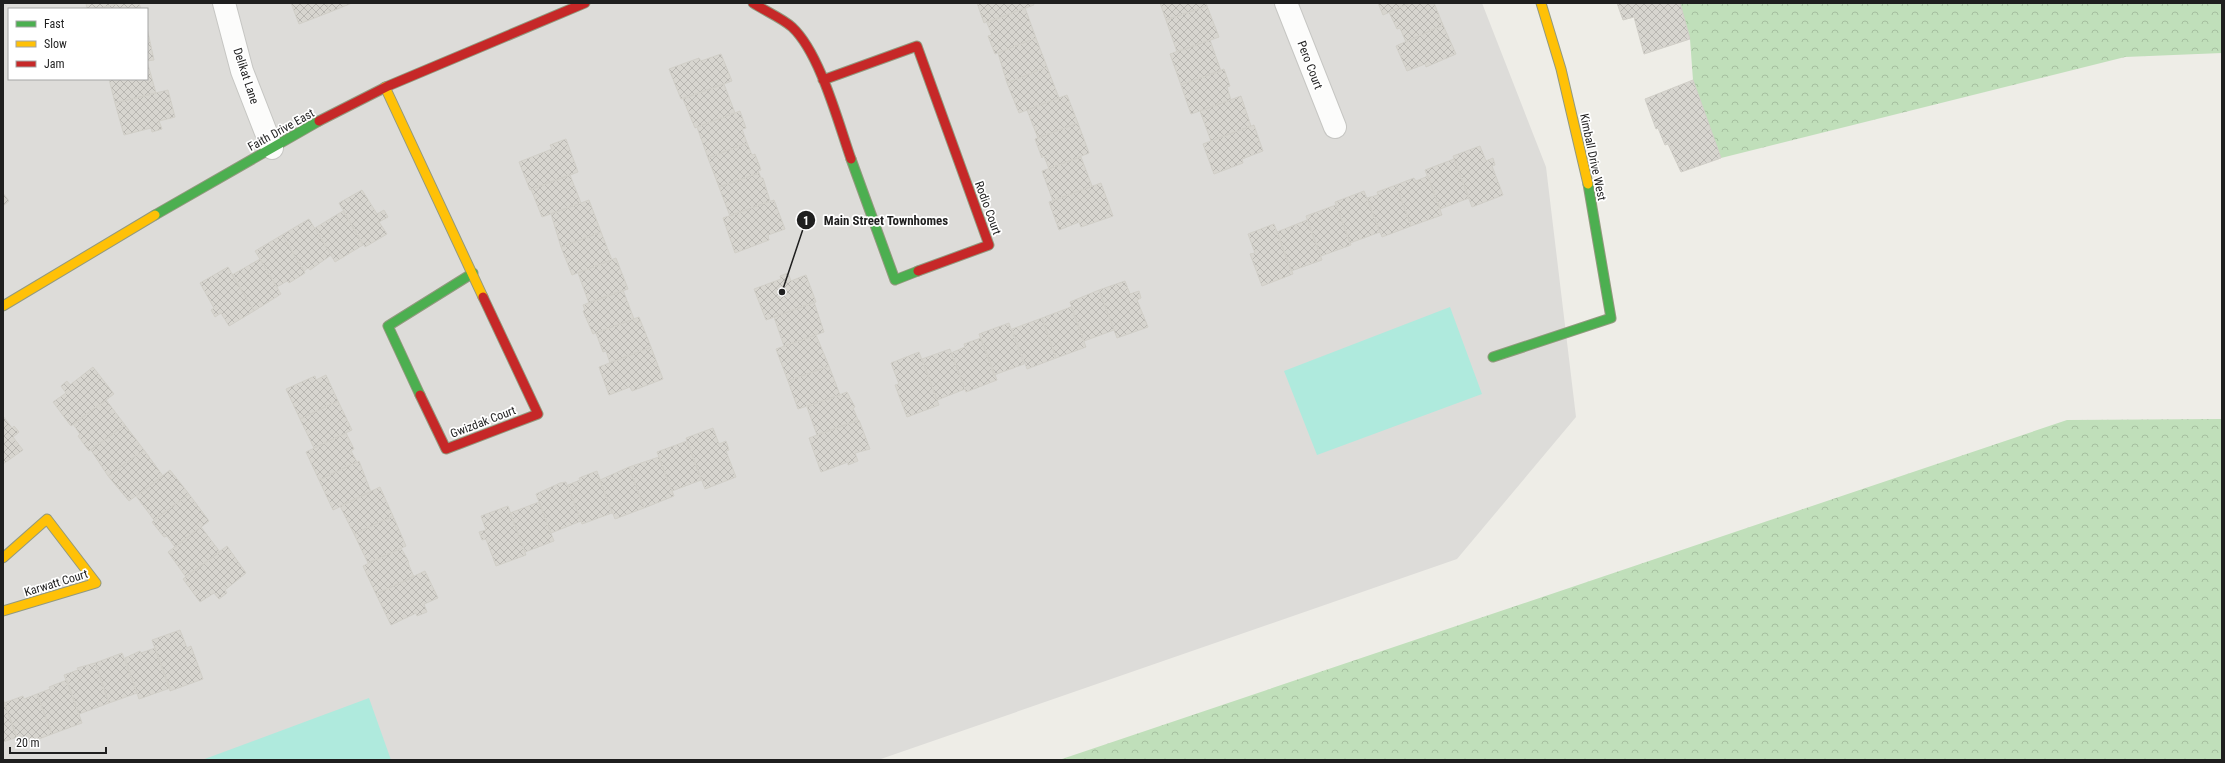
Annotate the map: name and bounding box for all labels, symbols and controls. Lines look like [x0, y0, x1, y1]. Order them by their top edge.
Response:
legend [8, 8, 148, 80]
text: Fast [44, 17, 65, 31]
text: Slow [44, 37, 67, 51]
street label: Pero Court [1294, 39, 1326, 92]
street label: Delikat Lane [230, 46, 262, 106]
text: Jam [44, 57, 65, 71]
street label: Faith Drive East [245, 106, 317, 154]
street label: Kimball Drive West [1577, 112, 1609, 202]
street label: Rodio Court [972, 179, 1004, 237]
callout: Main Street Townhomes [796, 208, 957, 233]
text: Main Street Townhomes [824, 213, 948, 228]
text: 1 [803, 214, 809, 228]
street label: Gwizdak Court [448, 403, 518, 441]
street label: Karwatt Court [23, 567, 90, 599]
scale bar [10, 729, 106, 755]
text: 20 m [16, 736, 40, 750]

